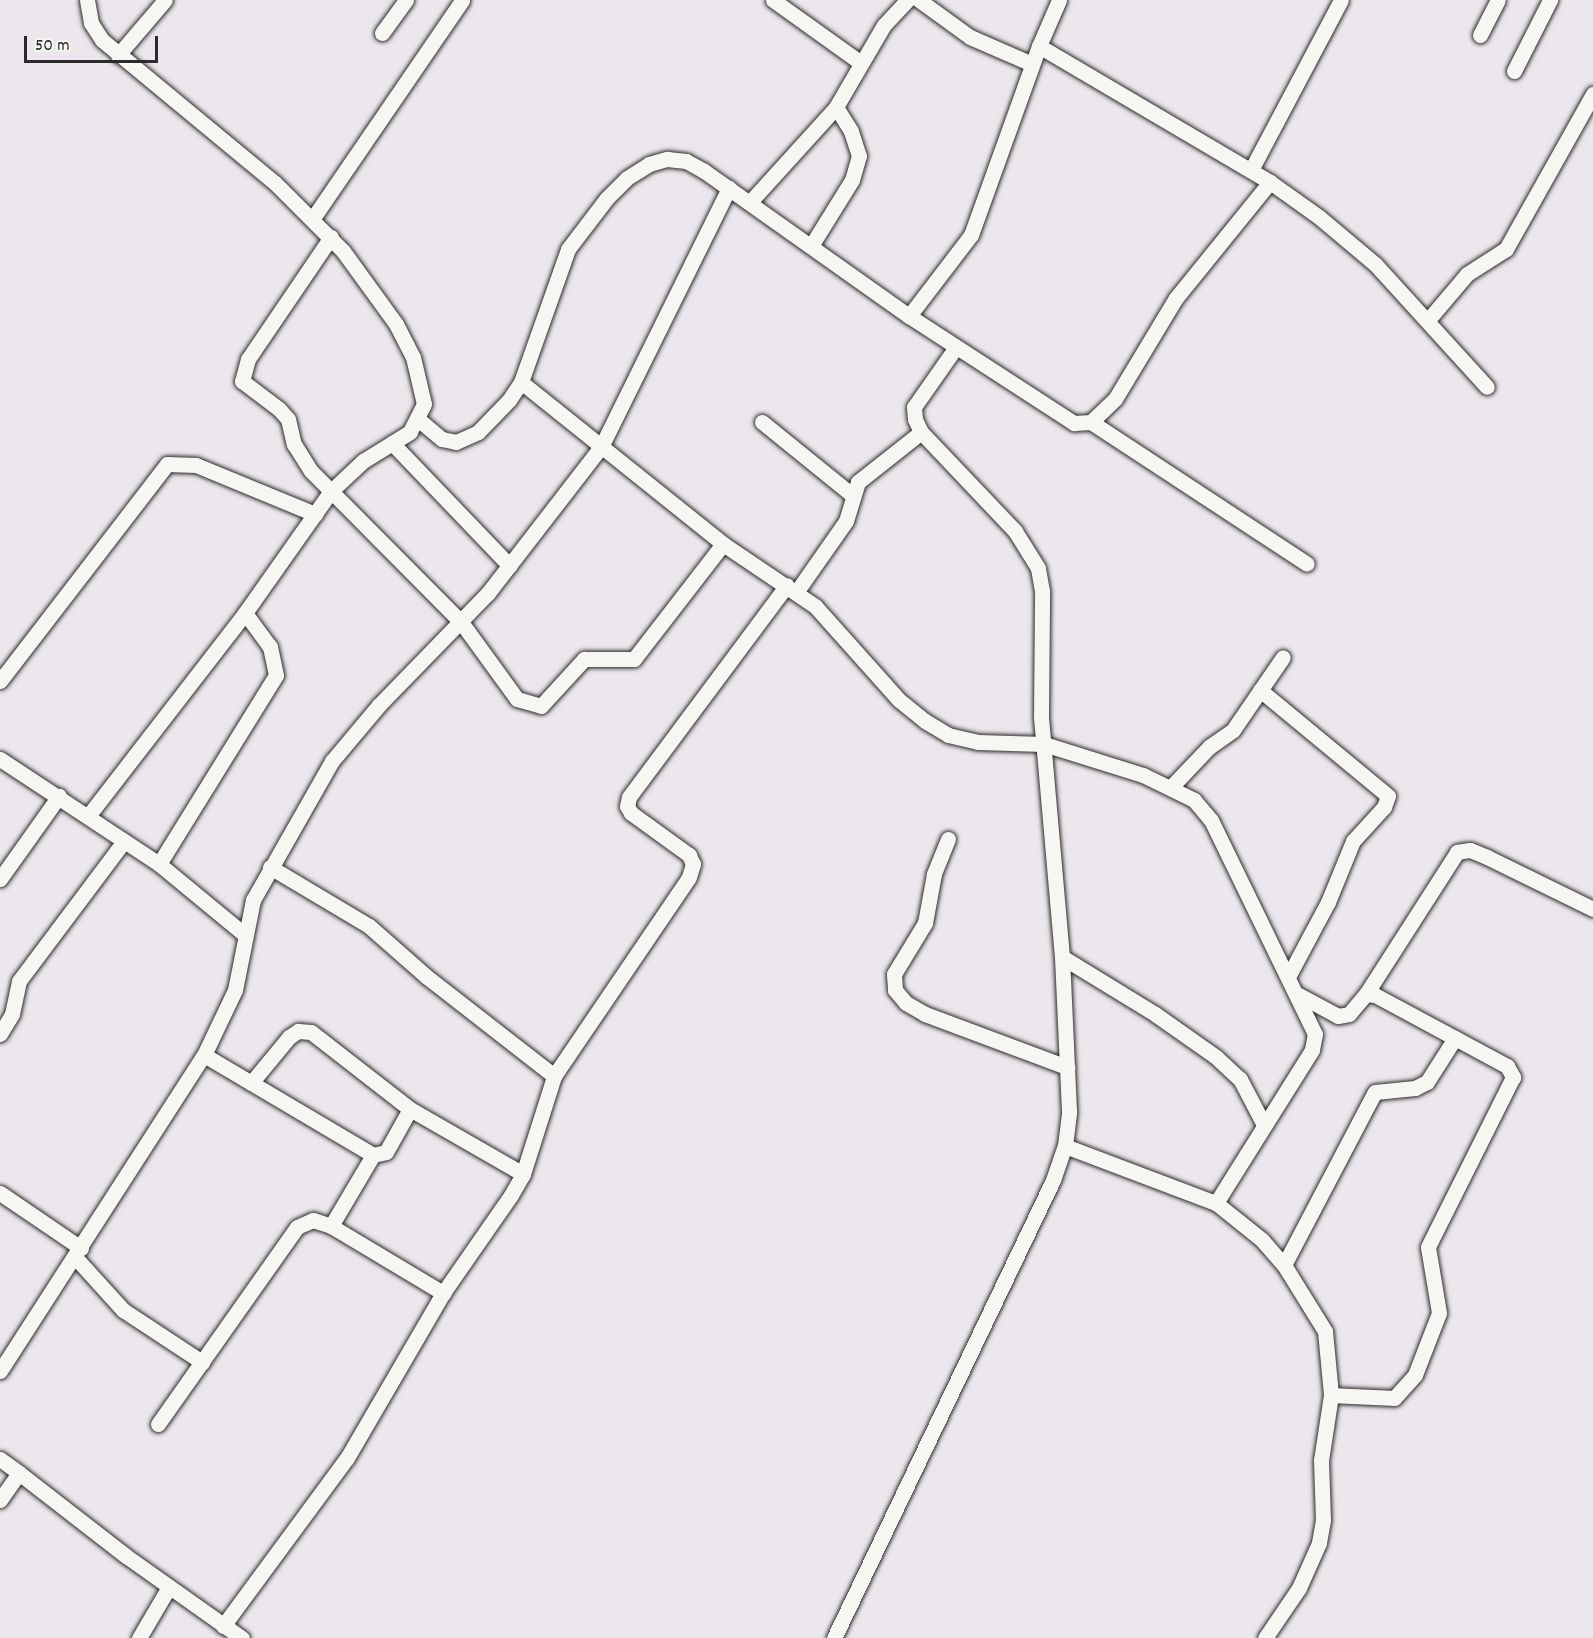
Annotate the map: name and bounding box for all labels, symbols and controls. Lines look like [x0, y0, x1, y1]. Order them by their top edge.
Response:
scale bar [27, 24, 160, 62]
text: 50 m [35, 34, 70, 59]

